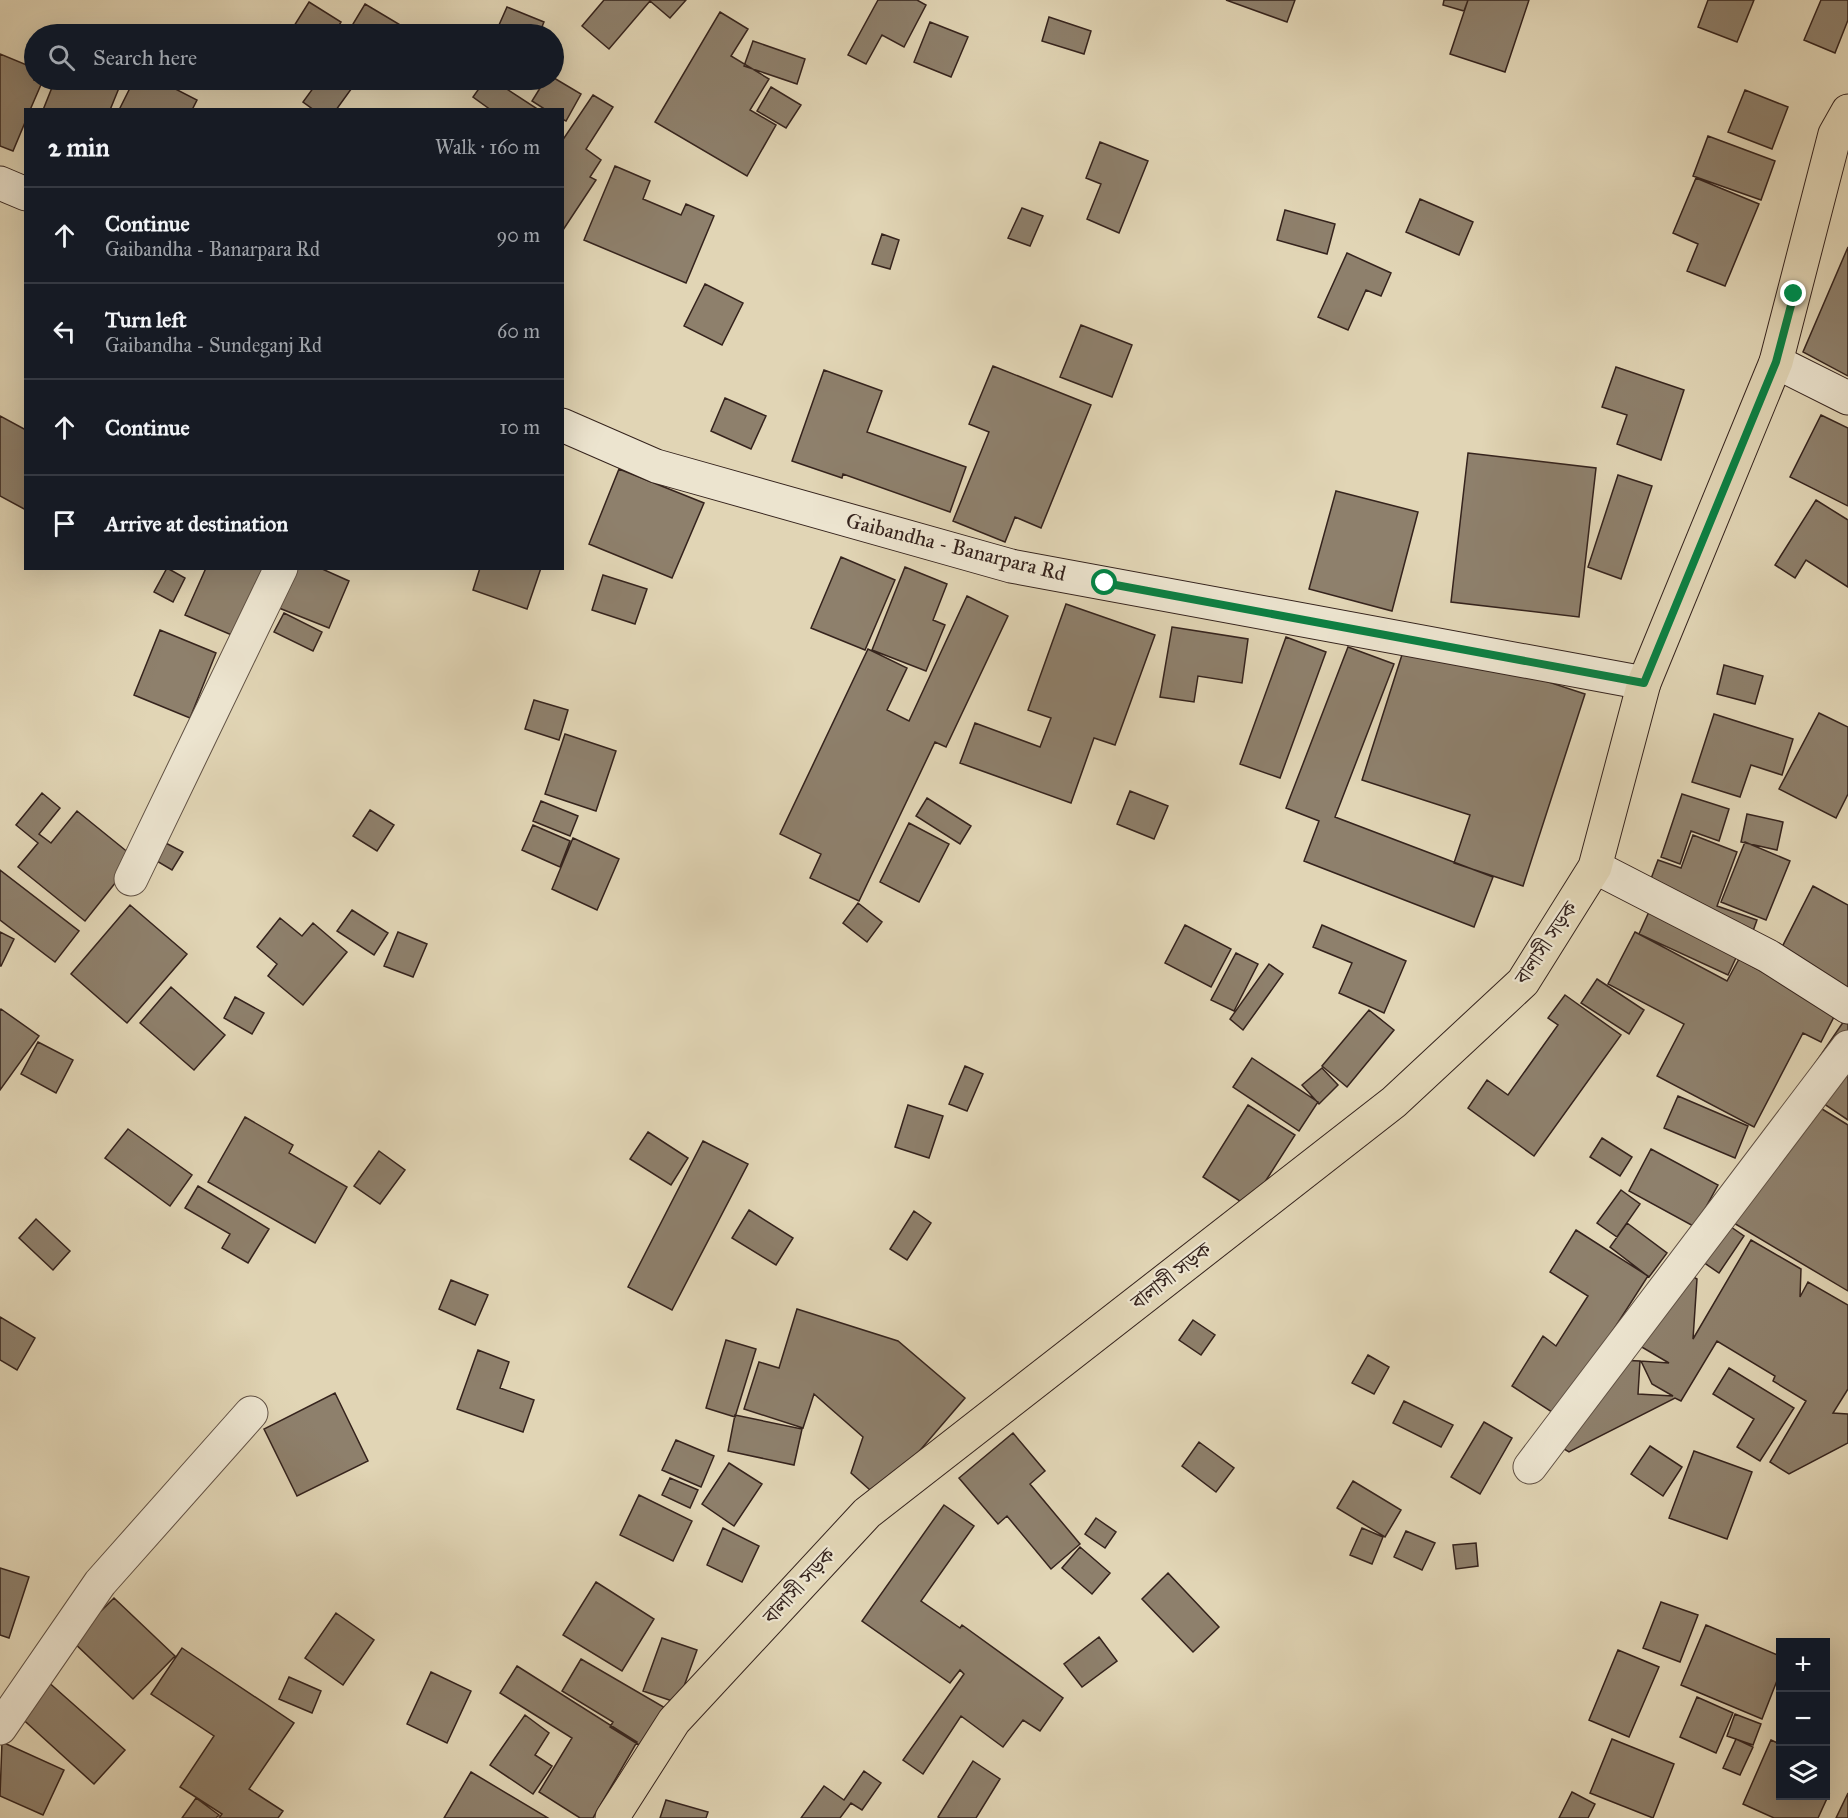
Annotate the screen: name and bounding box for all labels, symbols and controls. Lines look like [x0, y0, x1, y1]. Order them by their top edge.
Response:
search box [24, 24, 564, 90]
icon: search [45, 41, 78, 74]
text: Search here [93, 44, 197, 71]
text: 2 min [48, 131, 109, 163]
text: Walk · 160 m [435, 135, 540, 159]
text: Continue [105, 210, 190, 237]
icon: ahead [48, 219, 81, 252]
text: 90 m [497, 223, 540, 247]
text: Gaibandha - Banarpara Rd [105, 237, 320, 261]
route end [1780, 280, 1806, 306]
text: Turn left [105, 306, 187, 333]
icon: left [48, 315, 81, 348]
text: 60 m [497, 319, 540, 343]
text: Gaibandha - Sundeganj Rd [105, 333, 322, 357]
icon: ahead [48, 411, 81, 444]
text: Continue [105, 414, 190, 441]
text: 10 m [499, 415, 540, 439]
icon: arrive [48, 507, 81, 540]
street label: Gaibandha - Banarpara Rd [843, 507, 1069, 587]
text: Arrive at destination [105, 510, 288, 537]
route start [1091, 569, 1117, 595]
street label: বালাসী সড়ক [1508, 896, 1584, 990]
street label: বালাসী সড়ক [1125, 1236, 1217, 1316]
street label: বালাসী সড়ক [757, 1542, 842, 1630]
map controls [1776, 1638, 1830, 1800]
button: + [1776, 1638, 1830, 1692]
button: − [1776, 1692, 1830, 1746]
button: layers [1776, 1746, 1830, 1800]

